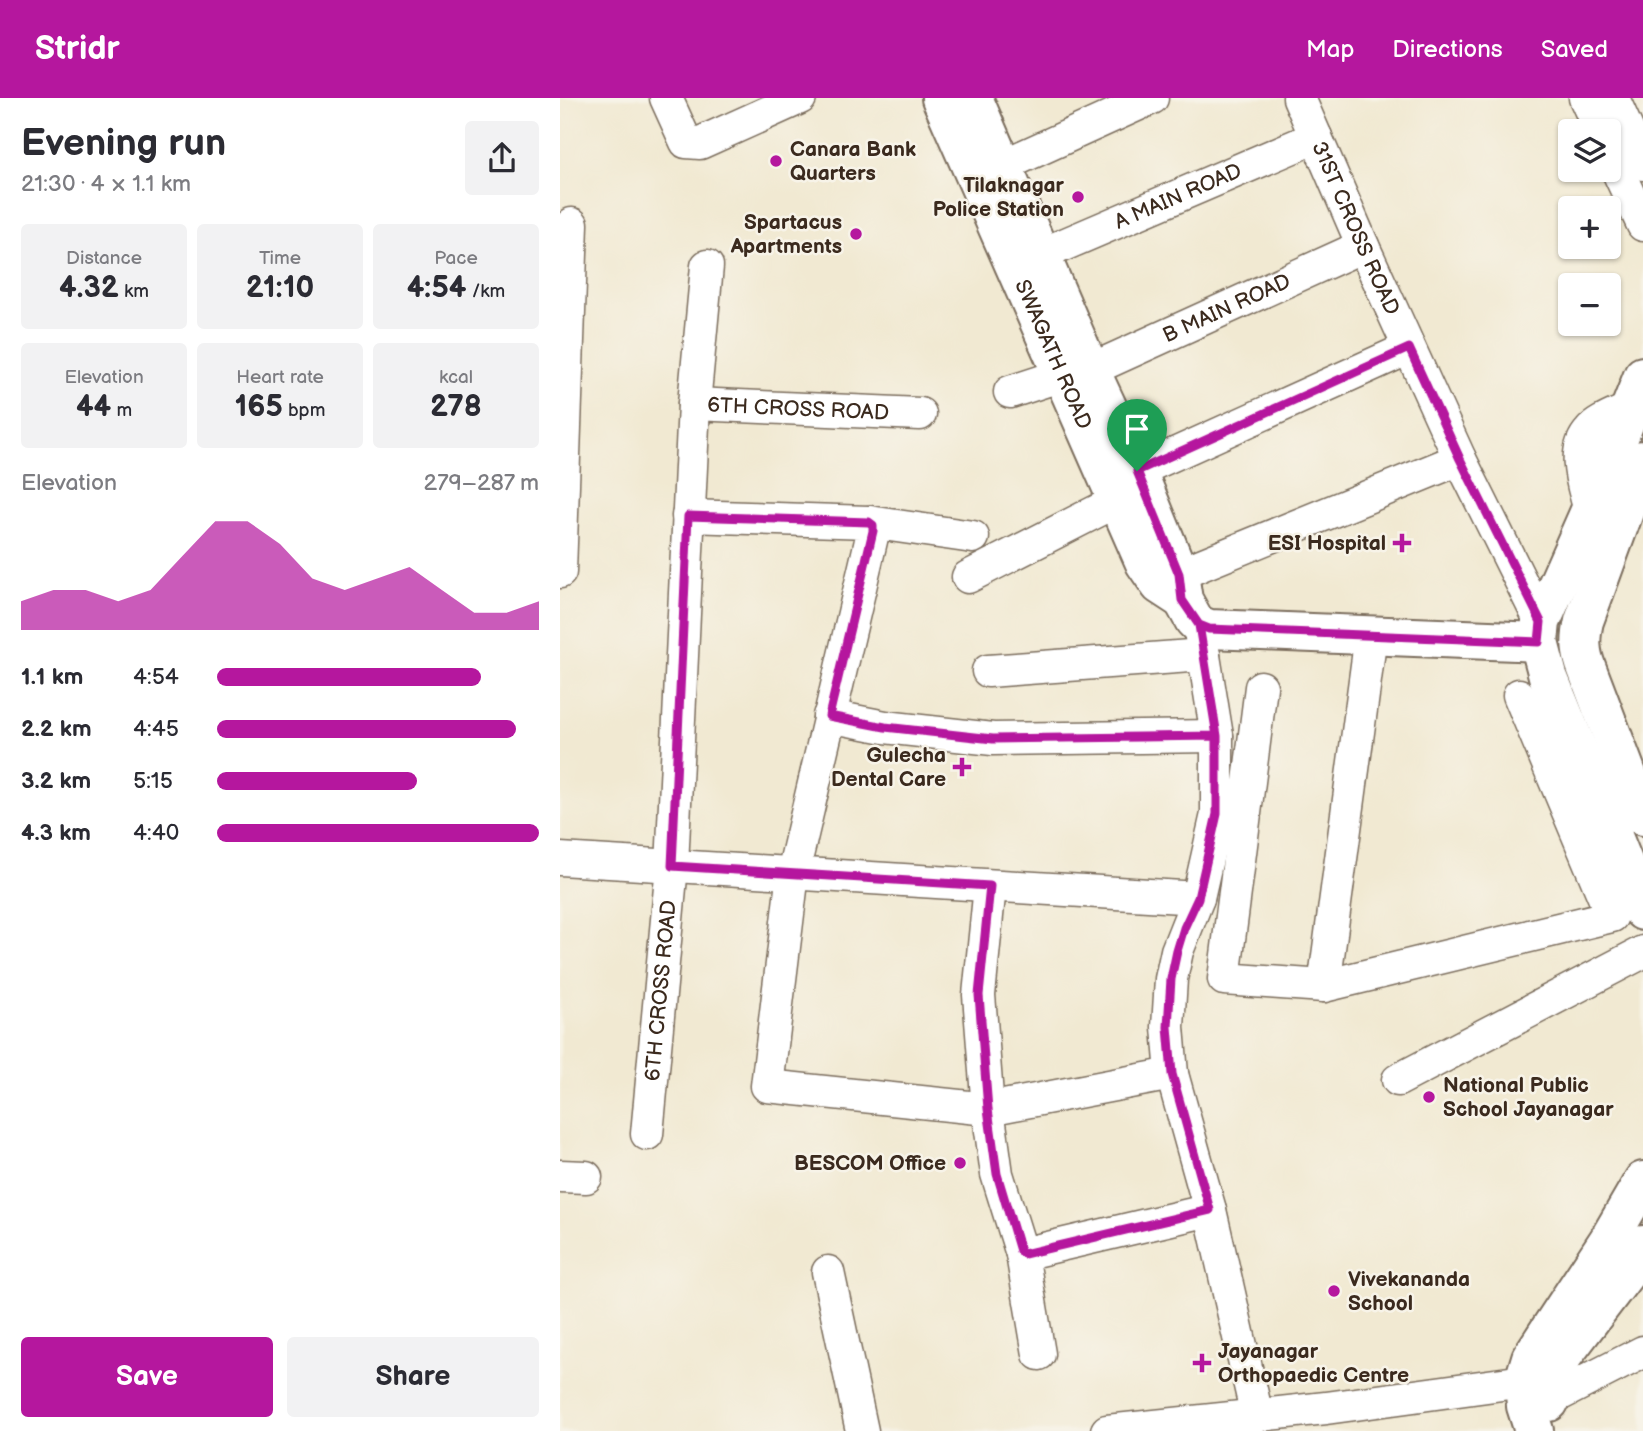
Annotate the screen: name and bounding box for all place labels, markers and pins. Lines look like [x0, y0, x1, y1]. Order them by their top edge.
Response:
place label: Canara Bank Quarters [790, 137, 916, 186]
marker: Canara Bank Quarters [768, 153, 784, 169]
place label: Tilaknagar Police Station [933, 173, 1065, 222]
marker: Tilaknagar Police Station [1070, 189, 1086, 205]
place label: Spartacus Apartments [730, 210, 842, 259]
marker: Spartacus Apartments [848, 226, 864, 242]
pin [1107, 399, 1167, 471]
place label: ESI Hospital [1268, 531, 1386, 556]
marker: ESI Hospital [1392, 533, 1412, 553]
place label: Gulecha Dental Care [831, 743, 946, 792]
marker: Gulecha Dental Care [952, 757, 972, 777]
place label: National Public School Jayanagar [1443, 1073, 1614, 1122]
marker: National Public School Jayanagar [1421, 1089, 1437, 1105]
place label: BESCOM Office [794, 1151, 946, 1176]
marker: BESCOM Office [952, 1155, 968, 1171]
place label: Vivekananda School [1348, 1267, 1470, 1316]
marker: Vivekananda School [1326, 1283, 1342, 1299]
place label: Jayanagar Orthopaedic Centre [1218, 1339, 1409, 1388]
marker: Jayanagar Orthopaedic Centre [1192, 1353, 1212, 1373]

